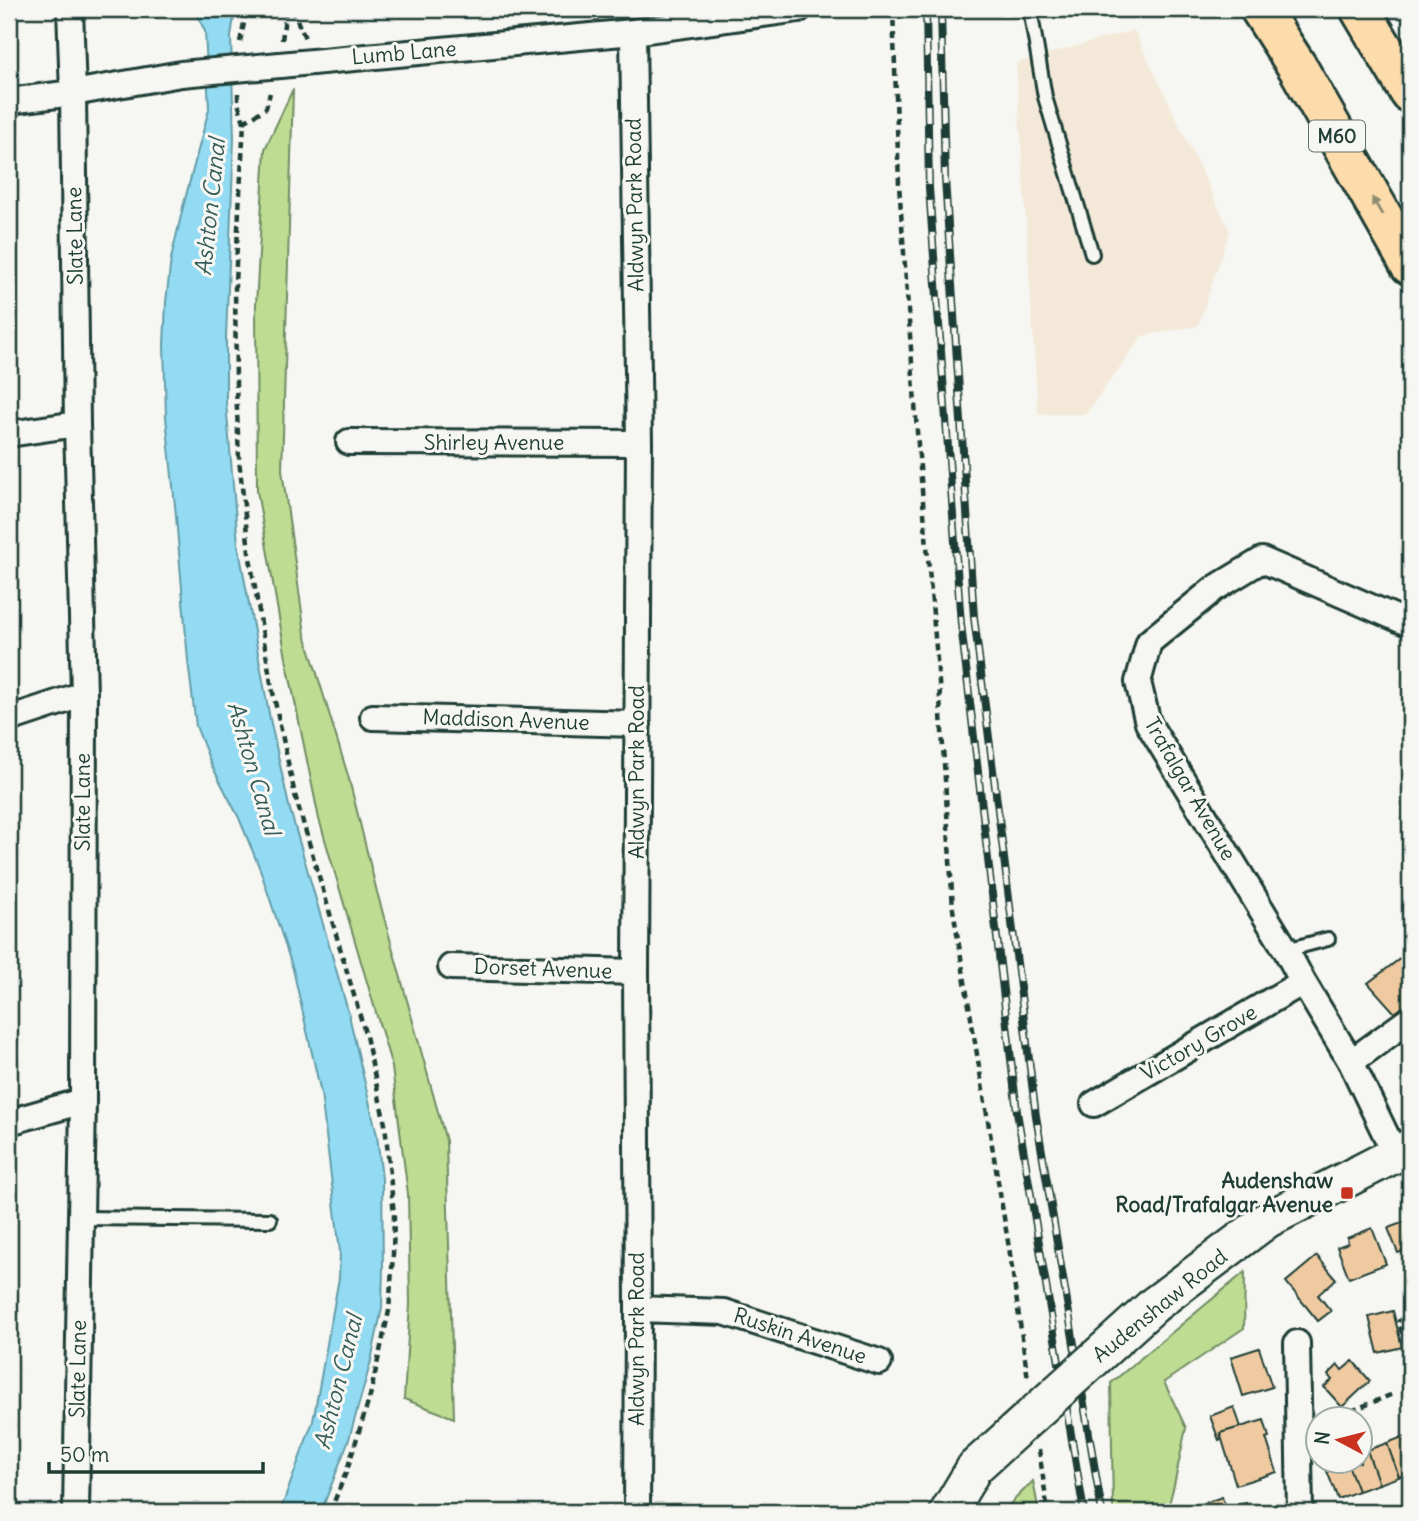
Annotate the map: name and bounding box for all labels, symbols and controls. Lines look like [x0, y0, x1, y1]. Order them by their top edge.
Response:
street label: Lumb Lane [350, 34, 458, 71]
street label: Aldwyn Park Road [619, 118, 650, 292]
road number: M60 [1309, 120, 1365, 152]
water label: Ashton Canal [188, 134, 231, 277]
street label: Slate Lane [60, 187, 89, 285]
one-way arrow [1370, 196, 1383, 215]
street label: Shirley Avenue [424, 429, 564, 456]
street label: Aldwyn Park Road [623, 685, 650, 859]
water label: Ashton Canal [222, 698, 288, 841]
street label: Maddison Avenue [422, 703, 590, 736]
street label: Trafalgar Avenue [1139, 712, 1242, 865]
street label: Slate Lane [69, 753, 96, 851]
street label: Dorset Avenue [473, 953, 613, 984]
street label: Victory Grove [1136, 998, 1262, 1087]
place label: Audenshaw Road/Trafalgar Avenue [1115, 1167, 1333, 1218]
marker: Audenshaw Road/Trafalgar Avenue [1339, 1185, 1355, 1201]
street label: Audenshaw Road [1087, 1243, 1233, 1368]
street label: Aldwyn Park Road [623, 1252, 650, 1426]
street label: Ruskin Avenue [730, 1301, 870, 1370]
water label: Ashton Canal [307, 1309, 369, 1452]
street label: Slate Lane [63, 1320, 92, 1418]
north arrow [1304, 1406, 1374, 1476]
scale bar [49, 1430, 262, 1474]
text: N [1309, 1430, 1335, 1446]
text: 50 m [60, 1441, 109, 1468]

